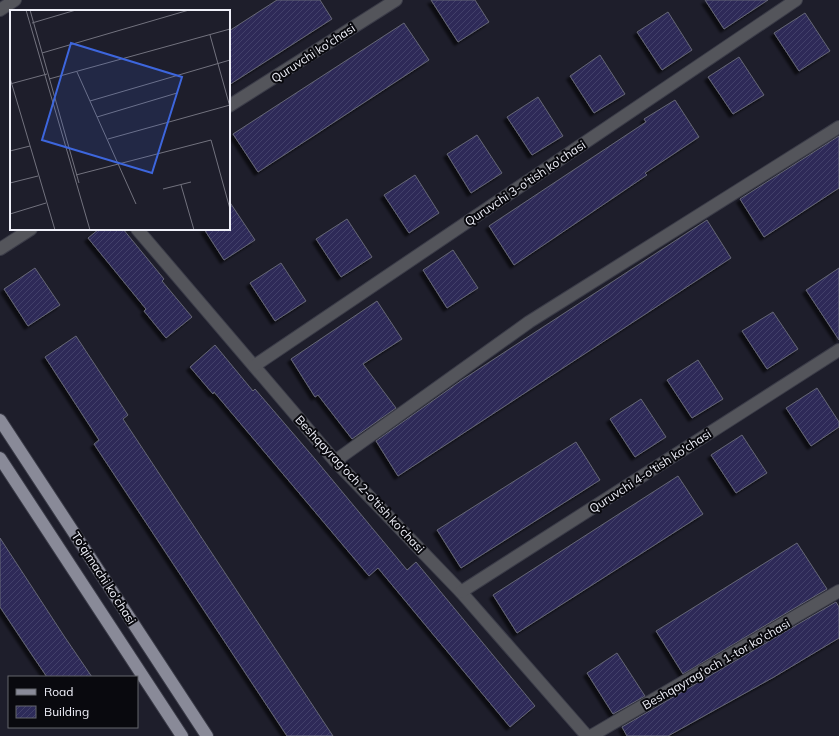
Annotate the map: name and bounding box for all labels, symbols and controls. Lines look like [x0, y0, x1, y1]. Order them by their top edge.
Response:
inset map [10, 10, 230, 230]
street label: Quruvchi ko'chasi [268, 20, 358, 86]
street label: Quruvchi 3-o'tish ko'chasi [462, 137, 588, 229]
street label: Beshqayrag'och 2-o'tish ko'chasi [292, 412, 428, 556]
street label: Quruvchi 4-o'tish ko'chasi [586, 426, 714, 516]
street label: To'qimachi ko'chasi [69, 529, 140, 627]
street label: Beshqayrag'och 1-tor ko'chasi [639, 615, 793, 713]
legend [8, 676, 138, 728]
text: Road [44, 684, 73, 699]
text: Building [44, 704, 89, 719]

